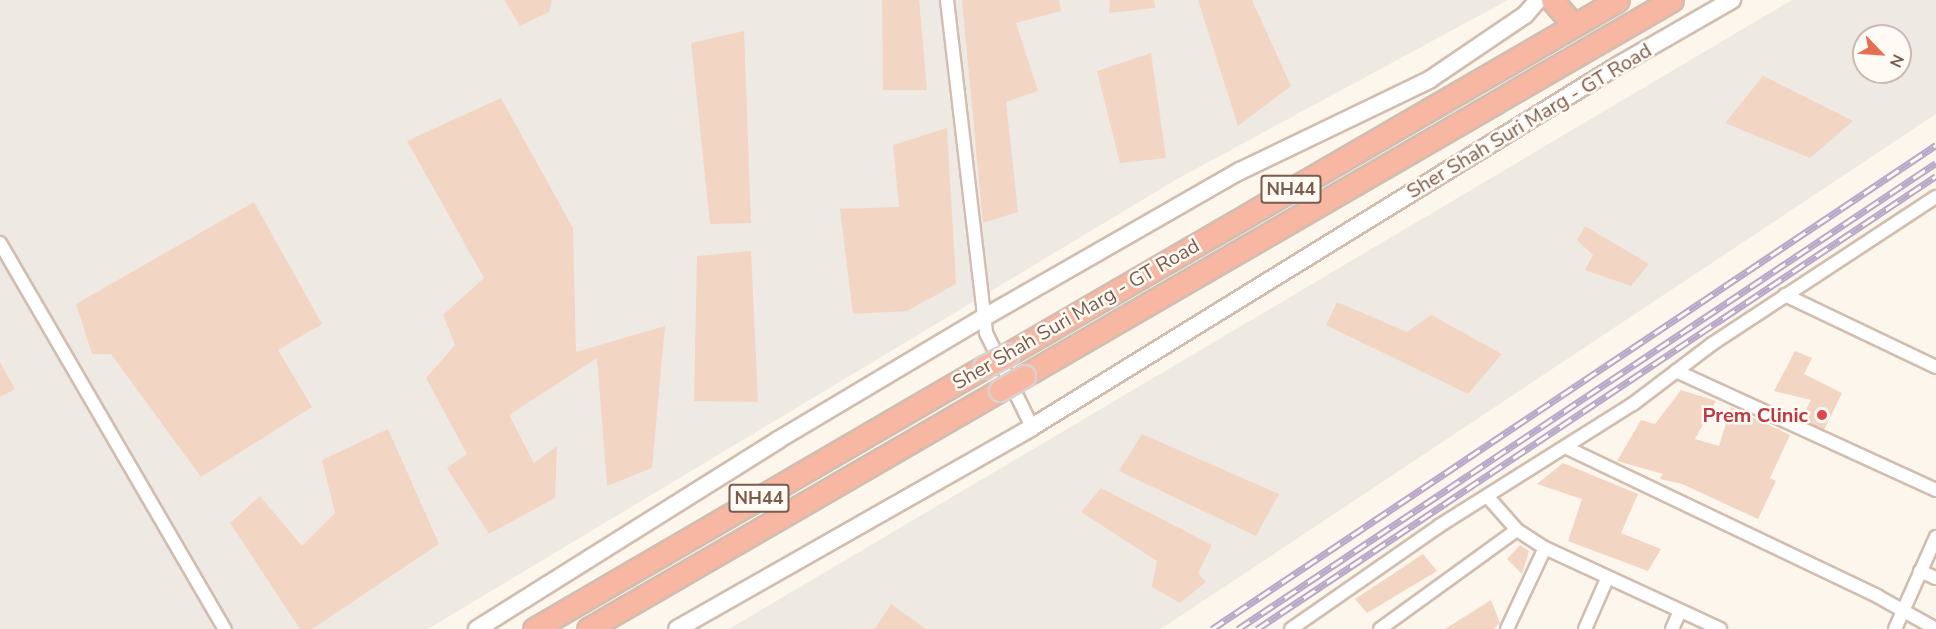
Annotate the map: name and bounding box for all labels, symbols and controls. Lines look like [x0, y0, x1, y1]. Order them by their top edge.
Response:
north arrow [1852, 24, 1912, 84]
street label: Sher Shah Suri Marg - GT Road [1402, 38, 1656, 204]
text: N [1884, 51, 1909, 71]
road number: NH44 [1260, 174, 1322, 204]
street label: Sher Shah Suri Marg - GT Road [948, 233, 1204, 395]
place label: Prem Clinic [1702, 403, 1808, 427]
marker: Prem Clinic [1813, 406, 1831, 424]
road number: NH44 [728, 483, 790, 513]

